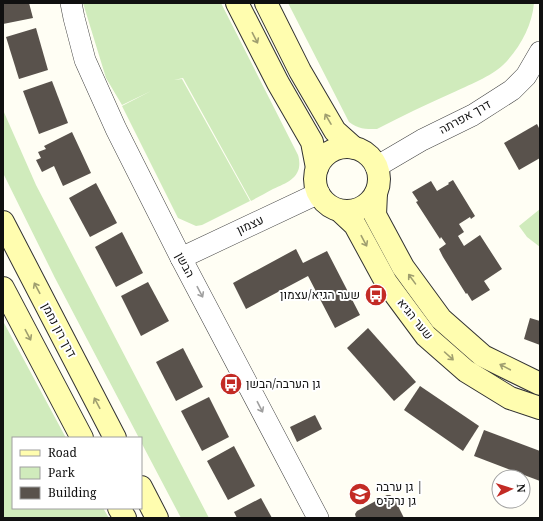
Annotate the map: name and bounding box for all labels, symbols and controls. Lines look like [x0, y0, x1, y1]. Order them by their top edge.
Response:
one-way arrow [252, 31, 259, 43]
street label: דרך אפרתה [436, 95, 494, 138]
one-way arrow [323, 113, 331, 125]
street label: עצמון [233, 211, 266, 238]
one-way arrow [361, 235, 368, 247]
street label: הבשן [172, 249, 199, 280]
one-way arrow [408, 273, 416, 284]
one-way arrow [33, 282, 41, 294]
bus stop icon: שער הגיא/עצמון [363, 282, 389, 308]
one-way arrow [196, 286, 204, 298]
place label: שער הגיא/עצמון [280, 286, 360, 303]
street label: שער הגיא [394, 294, 437, 343]
street label: דרך רון נחמן [38, 299, 81, 360]
one-way arrow [24, 328, 32, 340]
one-way arrow [444, 351, 454, 361]
one-way arrow [499, 363, 511, 370]
bus stop icon: גן הערבה/הבשן [218, 371, 244, 397]
place label: גן הערבה/הבשן [246, 375, 321, 392]
one-way arrow [93, 398, 101, 410]
one-way arrow [257, 401, 264, 413]
legend [12, 437, 142, 509]
text: Road [48, 444, 78, 461]
text: Park [48, 464, 76, 481]
north arrow [491, 469, 531, 509]
place label: גן ערבה | גן נרקיס [376, 478, 423, 509]
school or university icon: גן ערבה | גן נרקיס [347, 481, 373, 507]
text: N [514, 483, 529, 493]
text: Building [48, 484, 97, 501]

